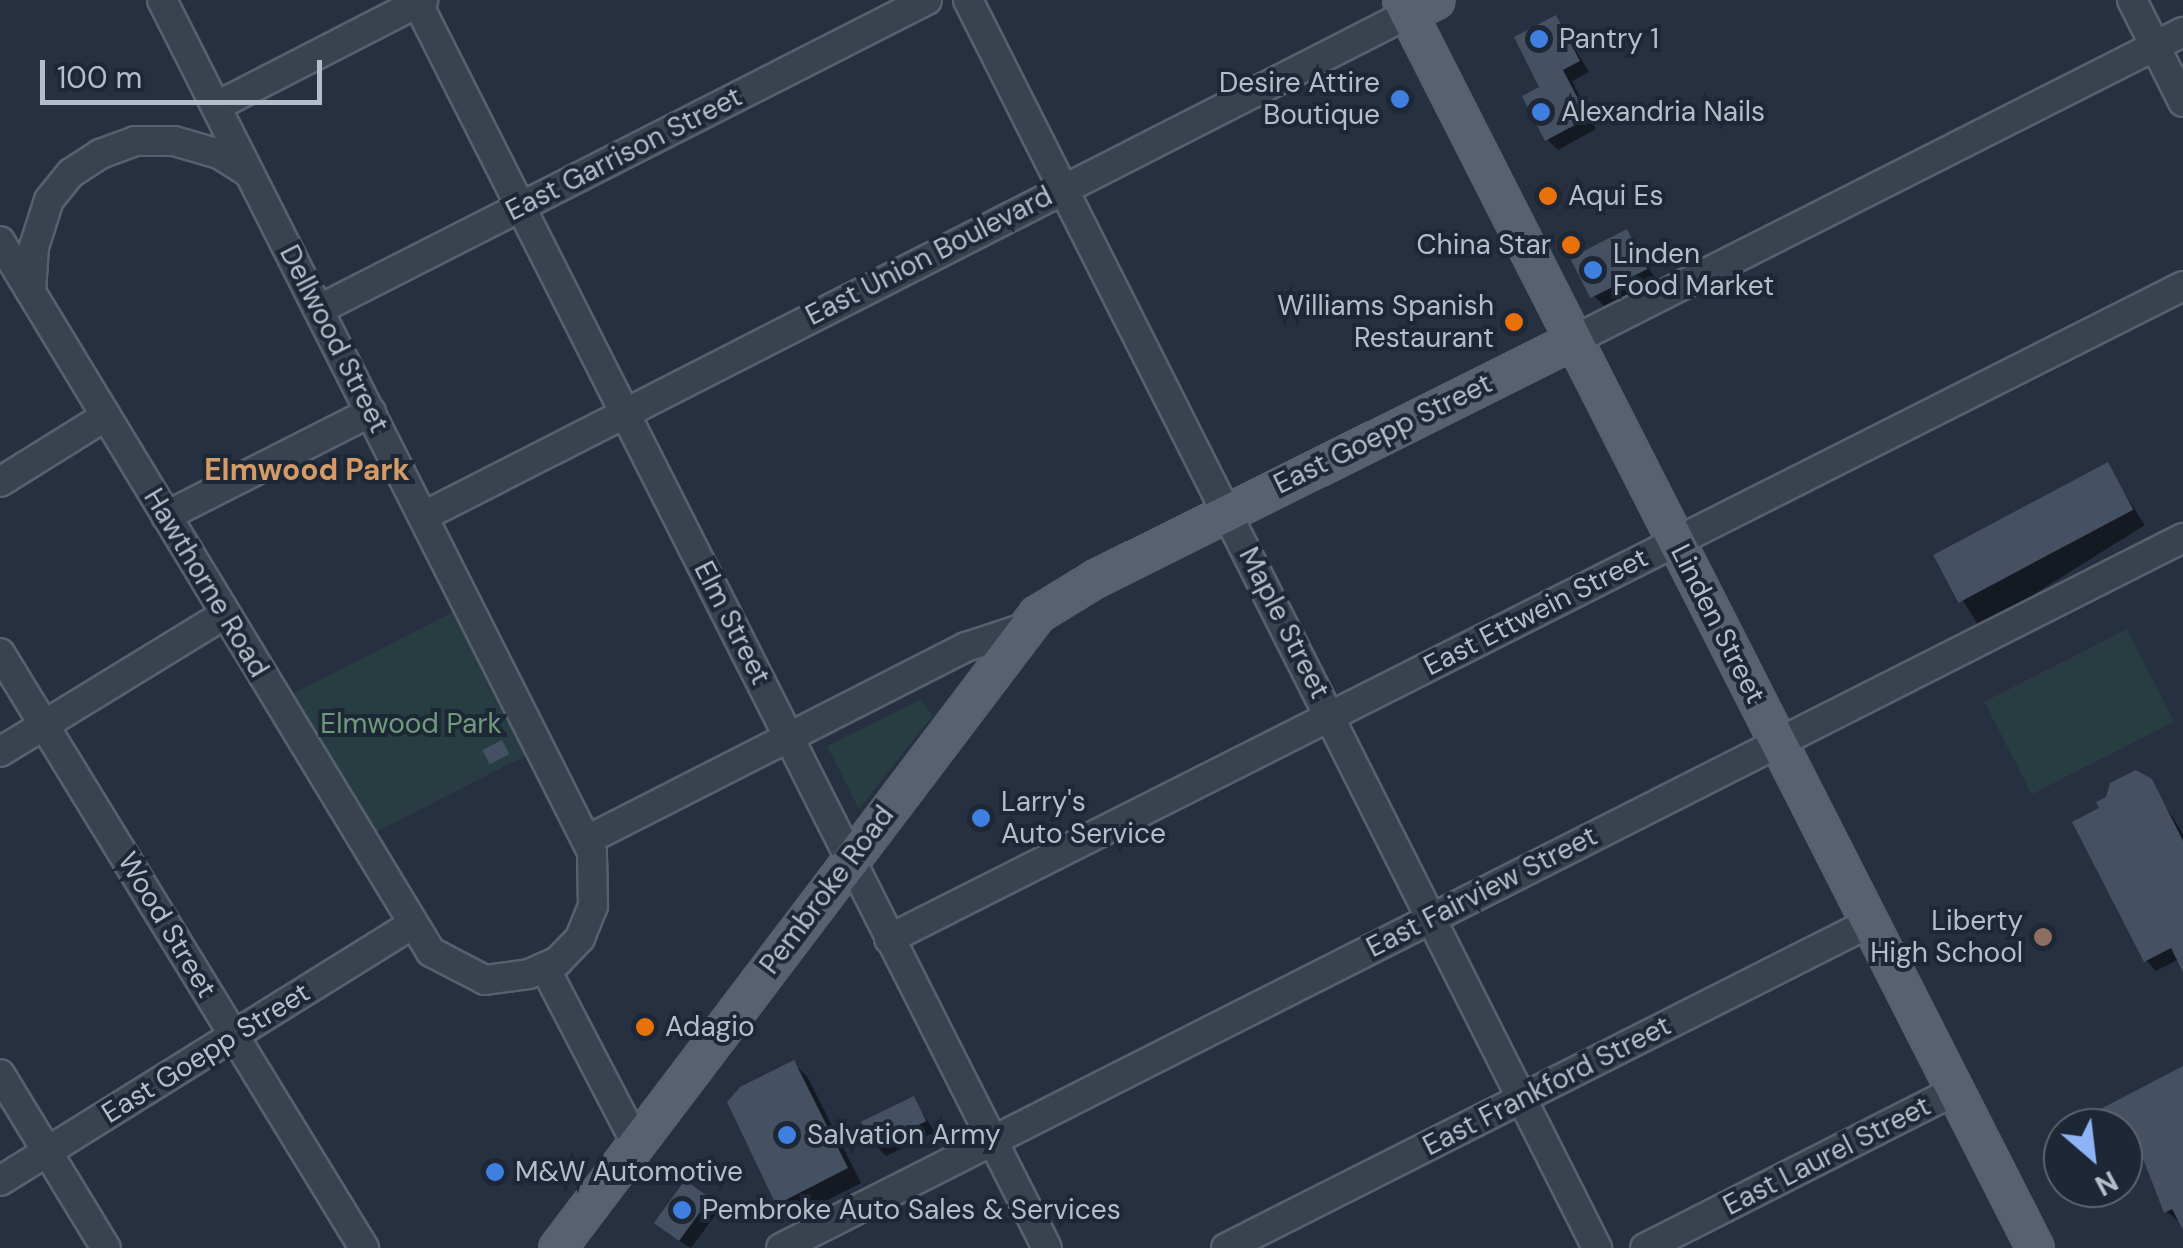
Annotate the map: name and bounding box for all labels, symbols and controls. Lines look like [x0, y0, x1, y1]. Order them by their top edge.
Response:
place label: Pantry 1 [1559, 22, 1659, 56]
marker: Pantry 1 [1528, 28, 1550, 50]
scale bar [45, 40, 328, 102]
text: 100 m [57, 58, 142, 97]
place label: Desire Attire Boutique [1219, 66, 1380, 132]
street label: East Garrison Street [500, 80, 748, 228]
marker: Desire Attire Boutique [1389, 88, 1411, 110]
place label: Alexandria Nails [1561, 95, 1765, 129]
marker: Alexandria Nails [1530, 101, 1552, 123]
street label: East Union Boulevard [800, 179, 1058, 333]
place label: Aqui Es [1568, 179, 1663, 213]
marker: Aqui Es [1537, 185, 1559, 207]
place label: China Star [1417, 228, 1551, 262]
marker: China Star [1560, 234, 1582, 256]
place label: Linden Food Market [1613, 237, 1774, 303]
street label: Dellwood Street [272, 240, 396, 438]
marker: Linden Food Market [1582, 259, 1604, 281]
place label: Williams Spanish Restaurant [1277, 289, 1494, 355]
marker: Williams Spanish Restaurant [1503, 311, 1525, 333]
street label: East Goepp Street [1268, 367, 1498, 501]
district label: Elmwood Park [204, 452, 410, 488]
street label: Hawthorne Road [136, 483, 276, 683]
street label: Linden Street [1664, 539, 1772, 709]
street label: East Ettwein Street [1418, 541, 1654, 683]
street label: Maple Street [1232, 542, 1336, 704]
street label: Elm Street [687, 556, 777, 690]
park label: Elmwood Park [320, 707, 502, 741]
place label: Larry's Auto Service [1001, 785, 1166, 851]
street label: Pembroke Road [753, 799, 901, 981]
marker: Larry's Auto Service [970, 807, 992, 829]
street label: East Fairview Street [1361, 819, 1603, 965]
street label: Wood Street [111, 846, 223, 1004]
place label: Liberty High School [1870, 904, 2023, 970]
marker: Liberty High School [2032, 926, 2054, 948]
street label: East Goepp Street [96, 976, 316, 1130]
street label: East Frankford Street [1418, 1009, 1676, 1163]
place label: Adagio [665, 1010, 755, 1044]
marker: Adagio [634, 1016, 656, 1038]
street label: East Laurel Street [1718, 1089, 1936, 1223]
north arrow [2043, 1108, 2143, 1208]
place label: Salvation Army [807, 1118, 1000, 1152]
marker: Salvation Army [776, 1124, 798, 1146]
place label: M&W Automotive [515, 1155, 743, 1189]
marker: M&W Automotive [484, 1161, 506, 1183]
text: N [2089, 1162, 2124, 1204]
place label: Pembroke Auto Sales & Services [702, 1193, 1121, 1227]
marker: Pembroke Auto Sales & Services [671, 1199, 693, 1221]

